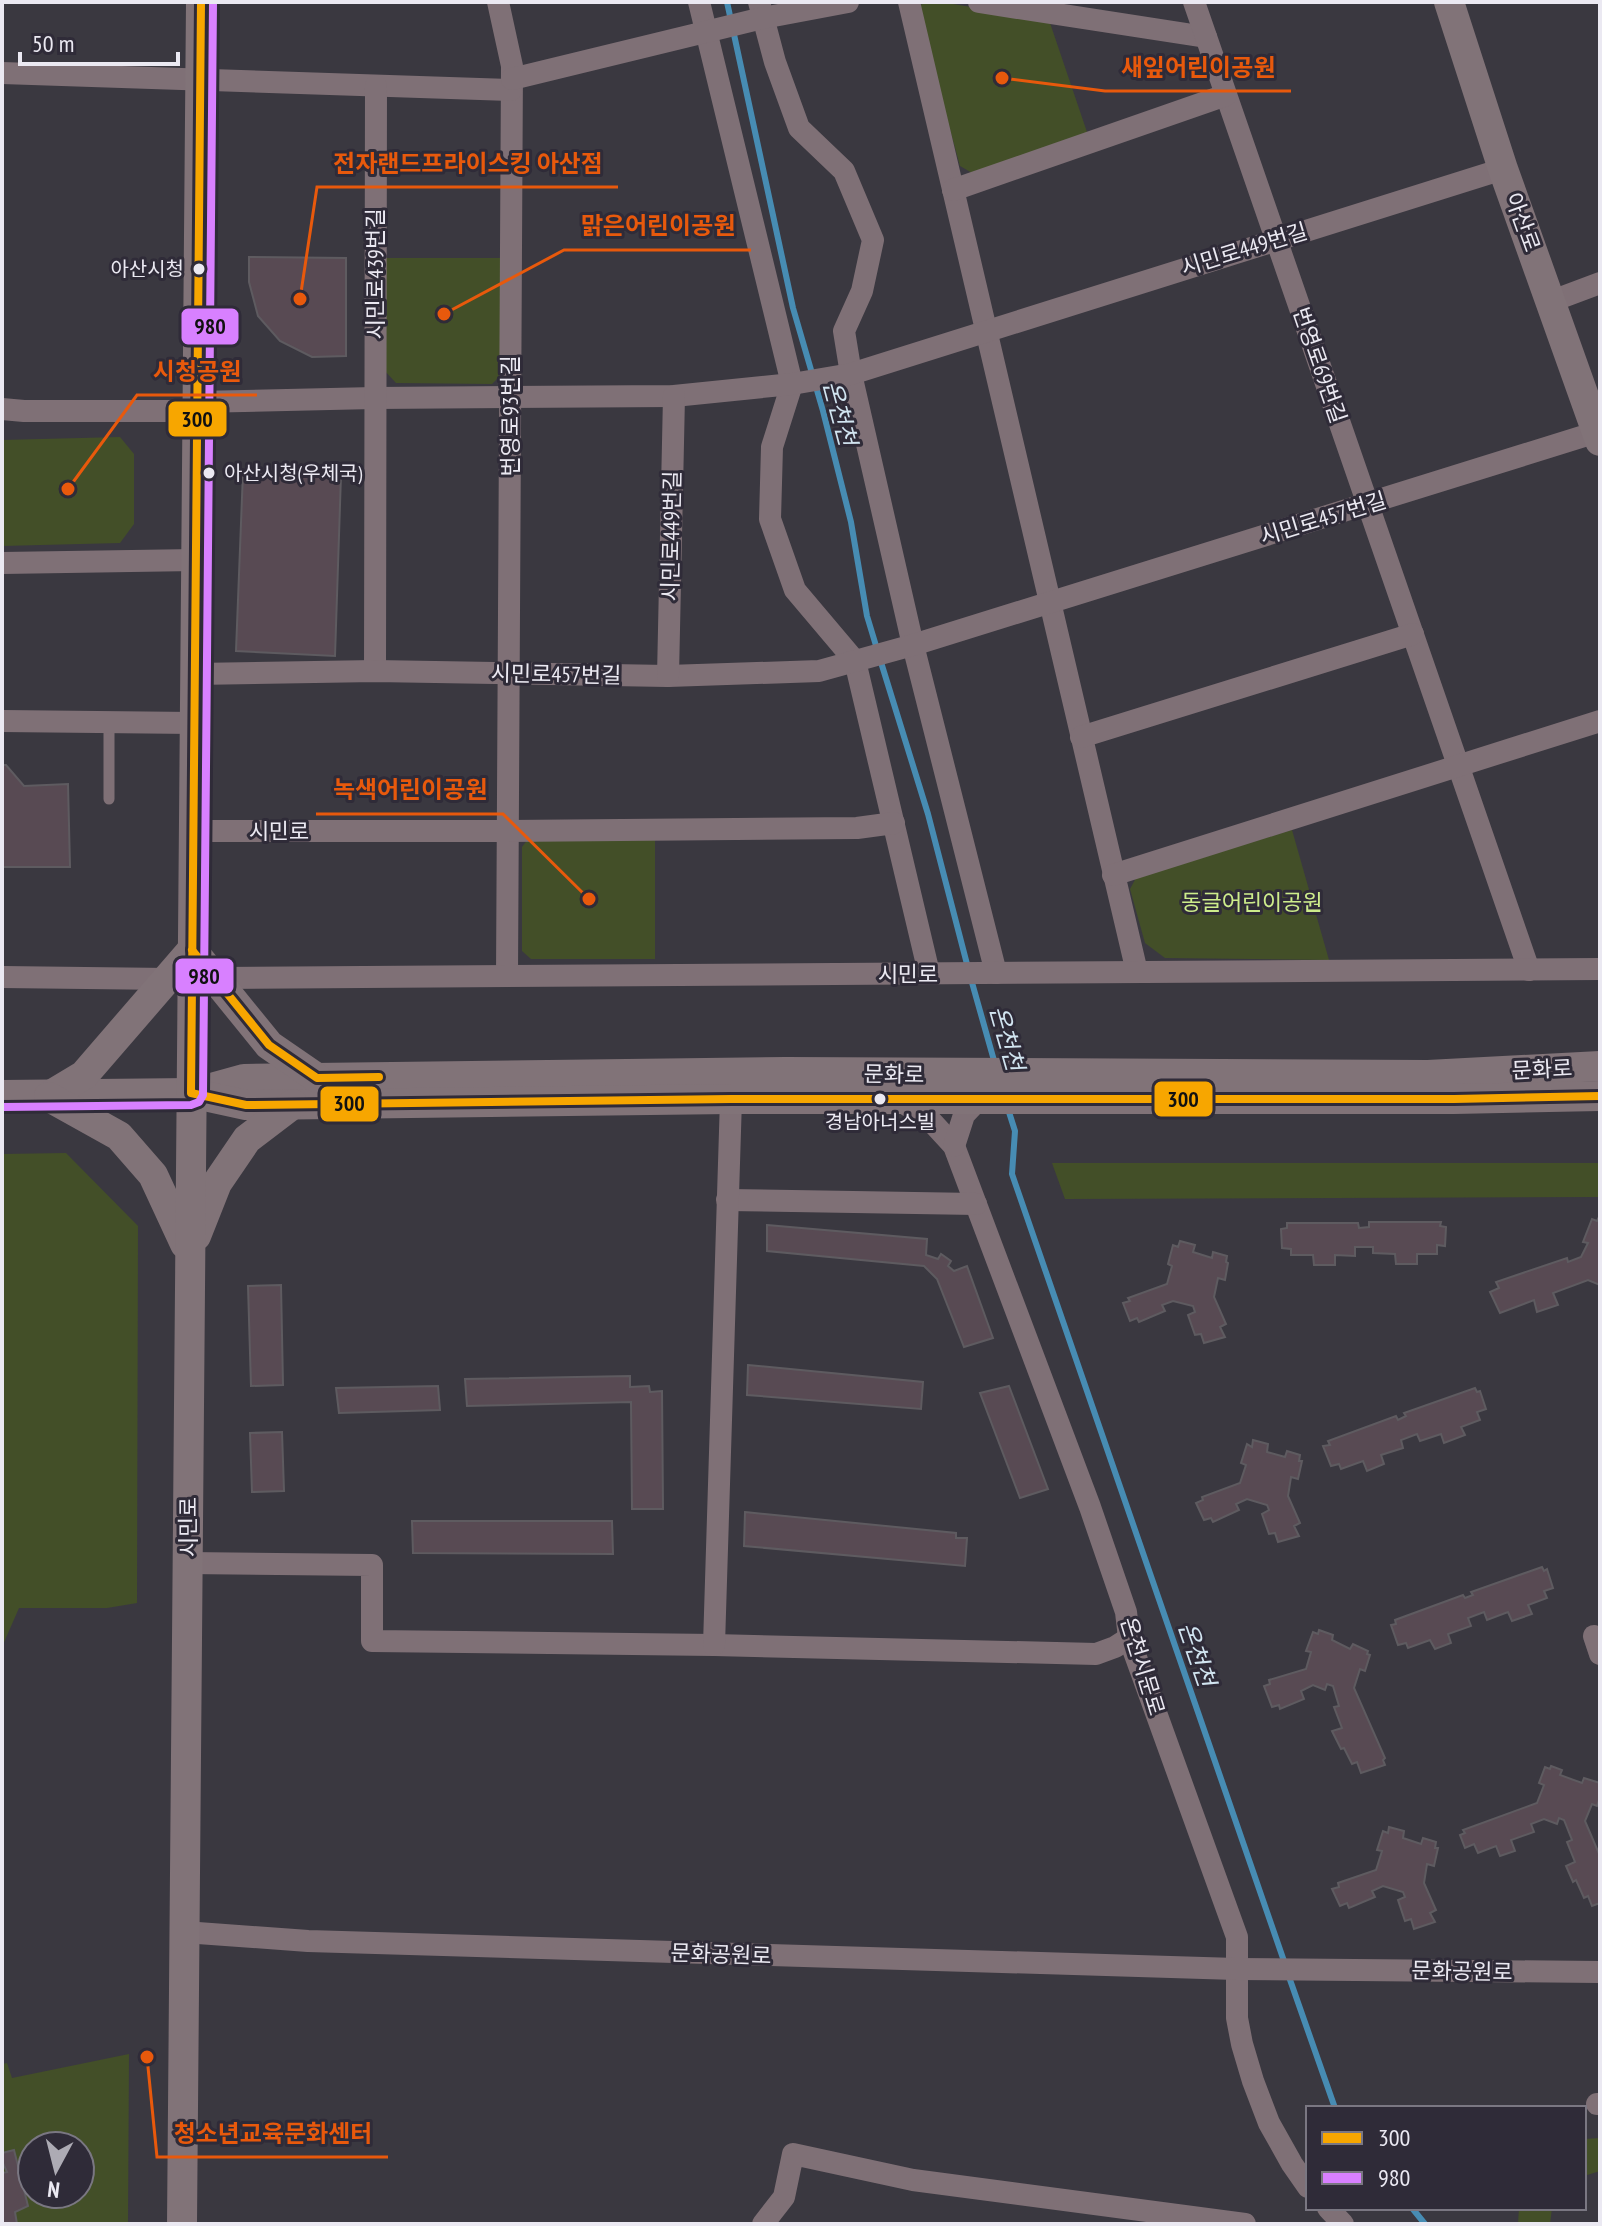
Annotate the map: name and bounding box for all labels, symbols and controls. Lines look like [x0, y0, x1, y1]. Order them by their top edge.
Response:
scale bar [20, 16, 178, 66]
text: 50 m [32, 28, 74, 59]
callout: 새잎어린이공원 [1105, 43, 1291, 91]
text: 새잎어린이공원 [1121, 52, 1275, 83]
callout: 전자랜드프라이스킹 아산점 [317, 139, 618, 187]
text: 전자랜드프라이스킹 아산점 [333, 148, 603, 179]
street label: 아산로 [1499, 189, 1547, 255]
callout: 맑은어린이공원 [564, 202, 751, 250]
street label: 시민로439번길 [361, 209, 389, 339]
text: 맑은어린이공원 [581, 210, 735, 241]
street label: 시민로449번길 [1177, 216, 1311, 282]
place label: 아산시청 [110, 256, 184, 282]
marker: 아산시청 [191, 261, 207, 277]
street label: 번영로69번길 [1287, 303, 1353, 427]
line badge: 980 [180, 307, 240, 346]
text: 980 [194, 312, 226, 340]
callout: 시청공원 [137, 347, 257, 395]
street label: 번영로93번길 [496, 355, 524, 477]
text: 시청공원 [153, 356, 241, 387]
water label: 온천천 [816, 377, 864, 452]
line badge: 300 [167, 400, 228, 438]
text: 300 [181, 405, 213, 433]
place label: 아산시청(우체국) [224, 460, 362, 486]
marker: 아산시청(우체국) [201, 465, 217, 481]
street label: 시민로449번길 [656, 470, 686, 602]
street label: 시민로457번길 [1256, 485, 1390, 551]
street label: 시민로457번길 [490, 659, 622, 689]
callout: 녹색어린이공원 [316, 766, 503, 814]
text: 녹색어린이공원 [333, 774, 487, 805]
street label: 시민로 [249, 817, 309, 845]
park label: 동글어린이공원 [1181, 888, 1323, 916]
line badge: 980 [174, 957, 235, 995]
street label: 시민로 [878, 960, 938, 988]
text: 980 [188, 962, 220, 990]
water label: 온천천 [983, 1002, 1032, 1077]
street label: 문화로 [1511, 1053, 1573, 1085]
street label: 문화로 [863, 1059, 925, 1089]
line badge: 300 [1153, 1080, 1214, 1118]
line badge: 300 [319, 1085, 380, 1123]
text: 300 [1167, 1085, 1199, 1113]
text: 300 [333, 1089, 365, 1117]
marker: 경남아너스빌 [872, 1091, 888, 1107]
place label: 경남아너스빌 [825, 1109, 935, 1135]
street label: 시민로 [174, 1497, 202, 1557]
street label: 온천시문로 [1115, 1614, 1171, 1718]
water label: 온천천 [1172, 1618, 1223, 1693]
street label: 문화공원로 [670, 1938, 772, 1970]
street label: 문화공원로 [1411, 1956, 1513, 1986]
legend [1306, 2106, 1586, 2210]
callout: 청소년교육문화센터 [157, 2109, 388, 2157]
text: 청소년교육문화센터 [174, 2118, 372, 2149]
text: 300 [1378, 2122, 1410, 2153]
north arrow [16, 2130, 96, 2210]
text: 980 [1378, 2162, 1410, 2193]
text: N [46, 2175, 61, 2204]

